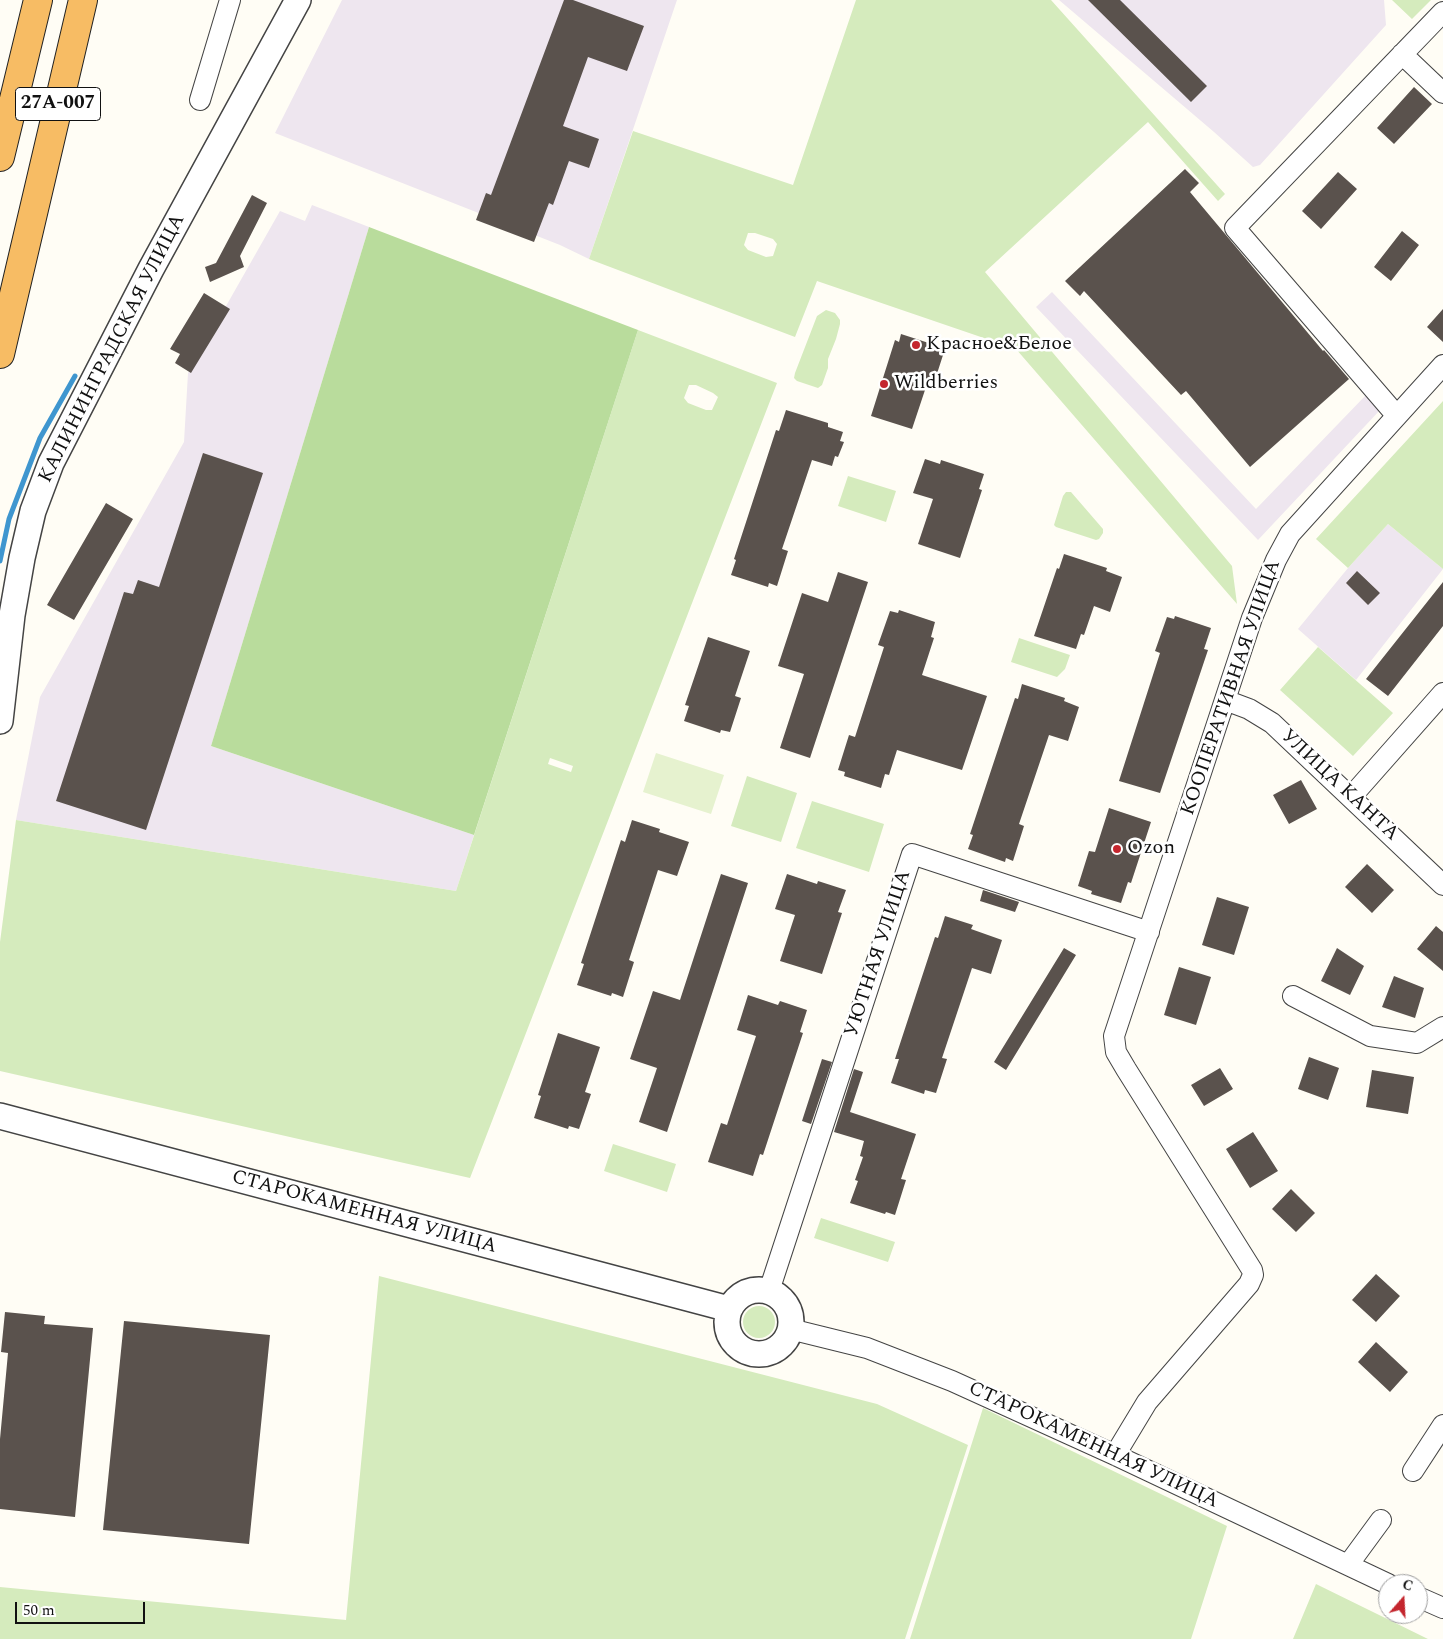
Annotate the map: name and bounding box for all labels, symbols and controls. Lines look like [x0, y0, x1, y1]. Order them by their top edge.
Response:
road number: 27А-007 [15, 88, 100, 120]
street label: КАЛИНИНГРАДСКАЯ УЛИЦА [35, 211, 191, 487]
place label: Красное&Белое [926, 333, 1072, 357]
marker: Красное&Белое [910, 339, 922, 351]
place label: Wildberries [894, 372, 998, 396]
marker: Wildberries [878, 378, 890, 390]
street label: КООПЕРАТИВНАЯ УЛИЦА [1177, 557, 1287, 819]
street label: УЛИЦА КАНТА [1275, 725, 1403, 847]
place label: Ozon [1127, 837, 1175, 861]
marker: Ozon [1111, 843, 1123, 855]
street label: УЮТНАЯ УЛИЦА [841, 868, 917, 1040]
street label: СТАРОКАМЕННАЯ УЛИЦА [229, 1166, 499, 1260]
street label: СТАРОКАМЕННАЯ УЛИЦА [964, 1377, 1222, 1515]
north arrow [1378, 1574, 1428, 1624]
text: С [1400, 1574, 1416, 1597]
scale bar [18, 1592, 148, 1624]
text: 50 m [23, 1599, 55, 1622]

